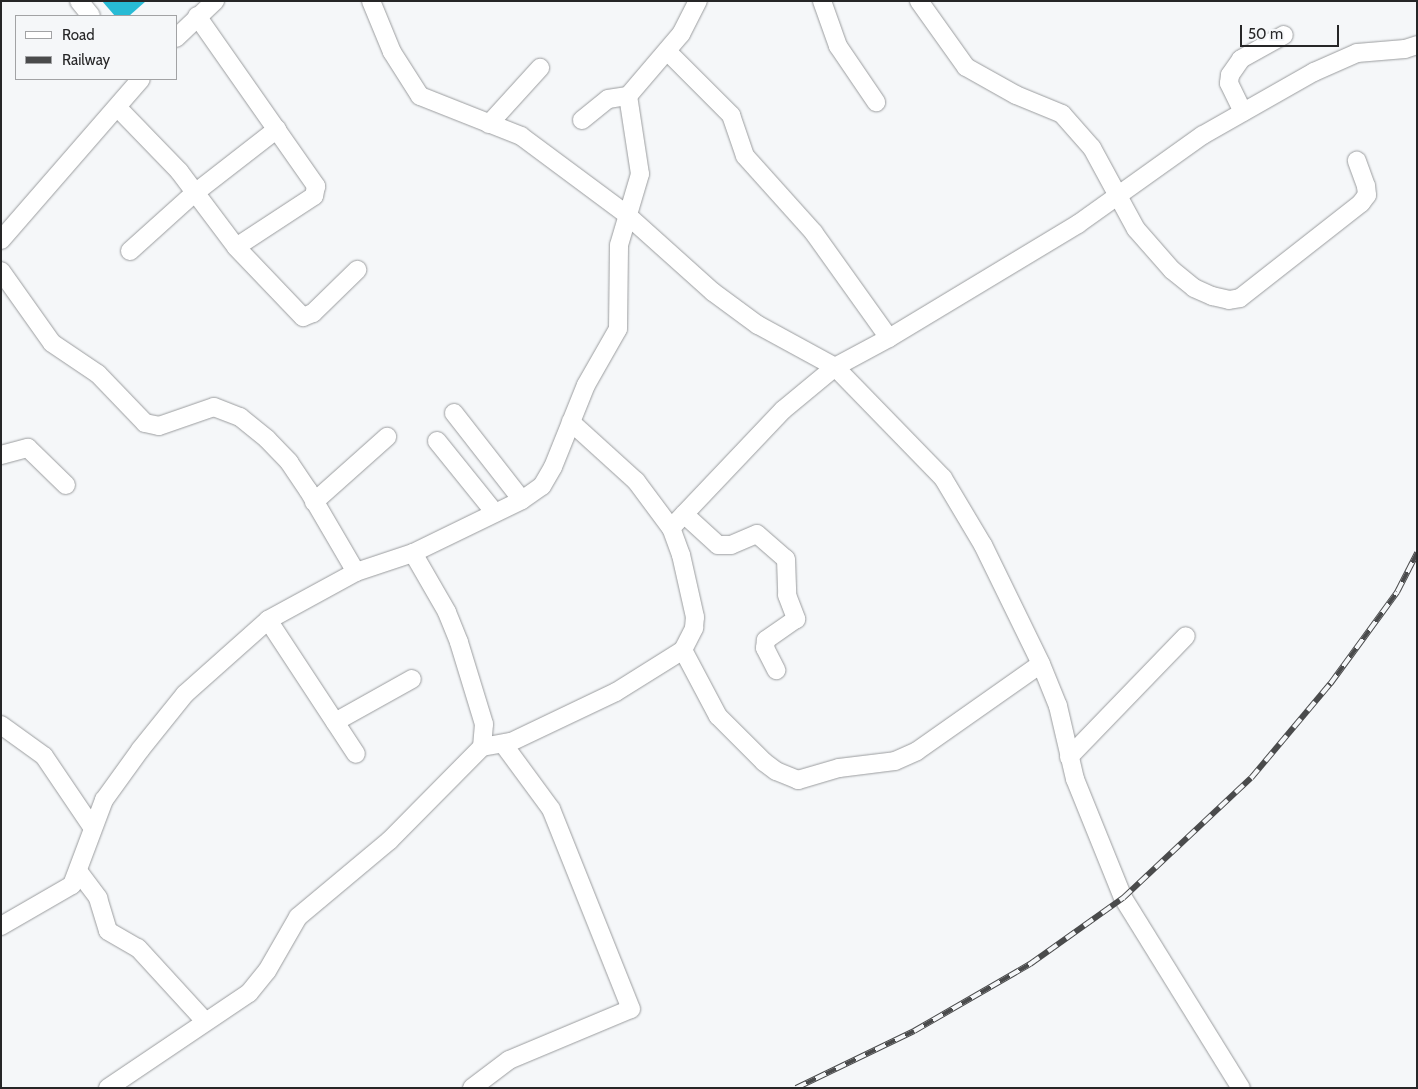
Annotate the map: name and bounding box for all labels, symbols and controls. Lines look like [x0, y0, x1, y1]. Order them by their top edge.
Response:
legend [15, 15, 178, 80]
scale bar [1243, 15, 1342, 47]
text: 50 m [1248, 25, 1283, 43]
text: Road [62, 26, 95, 44]
text: Railway [62, 51, 110, 69]

